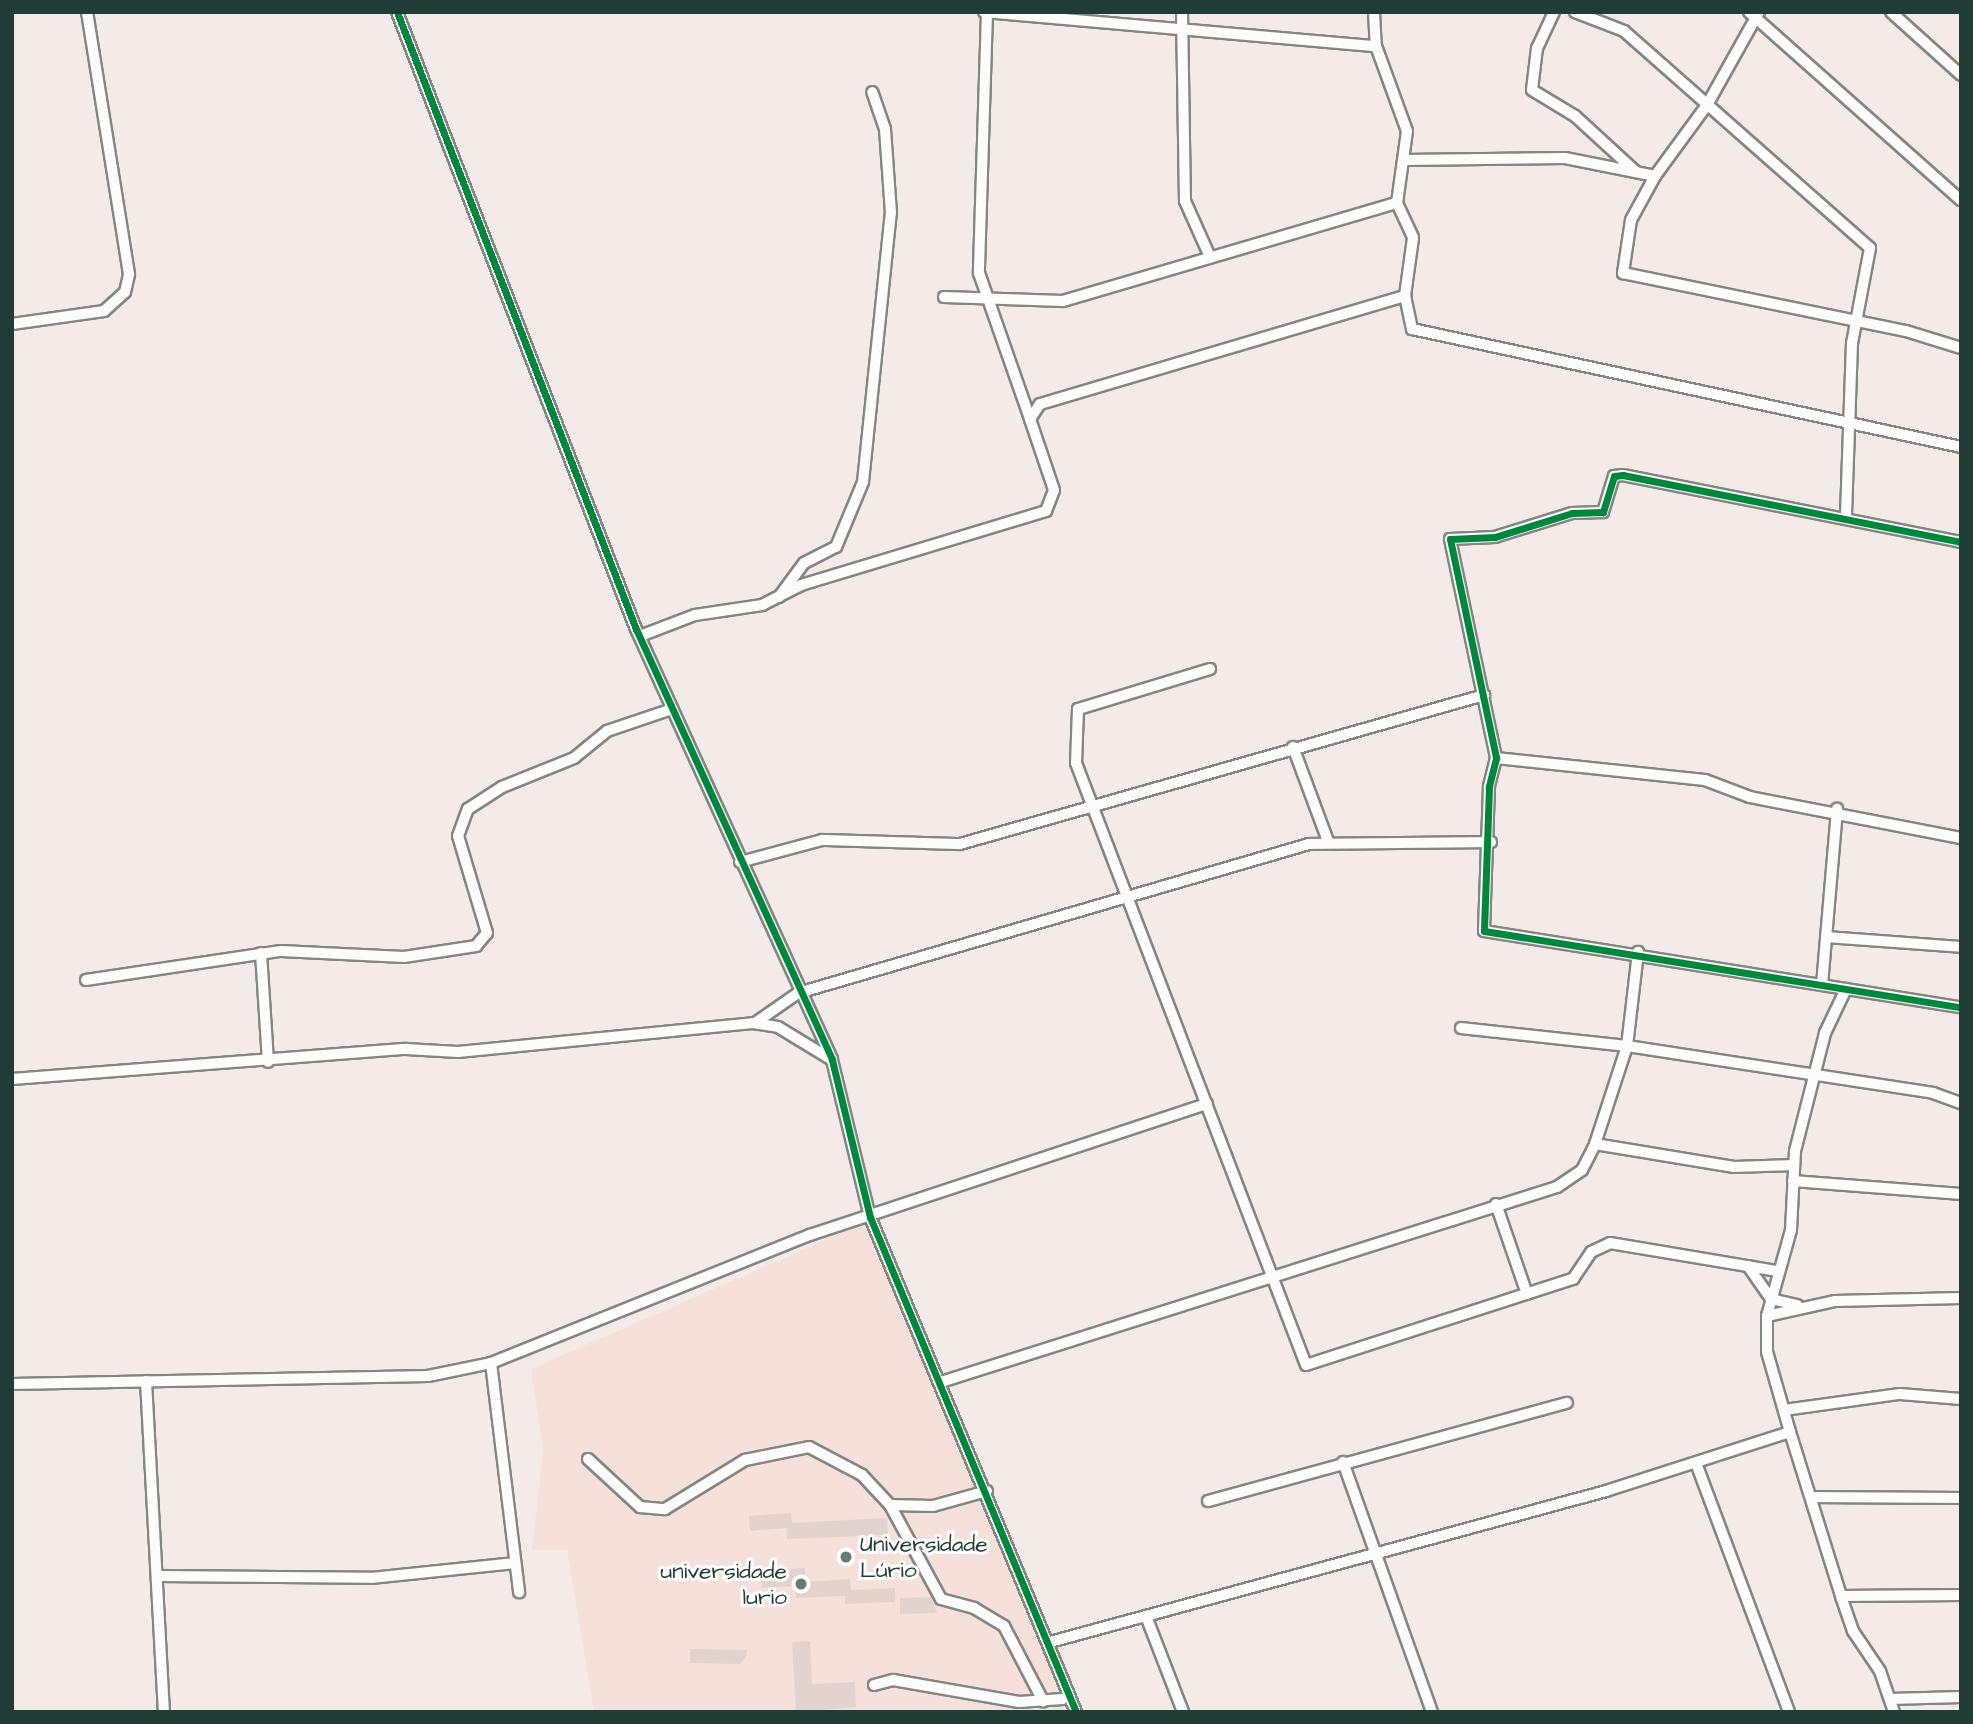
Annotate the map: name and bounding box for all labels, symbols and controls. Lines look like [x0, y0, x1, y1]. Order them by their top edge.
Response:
place label: Universidade Lúrio [860, 1530, 988, 1584]
marker: Universidade Lúrio [838, 1549, 854, 1565]
place label: universidade lurio [661, 1557, 787, 1611]
marker: universidade lurio [793, 1576, 809, 1592]

